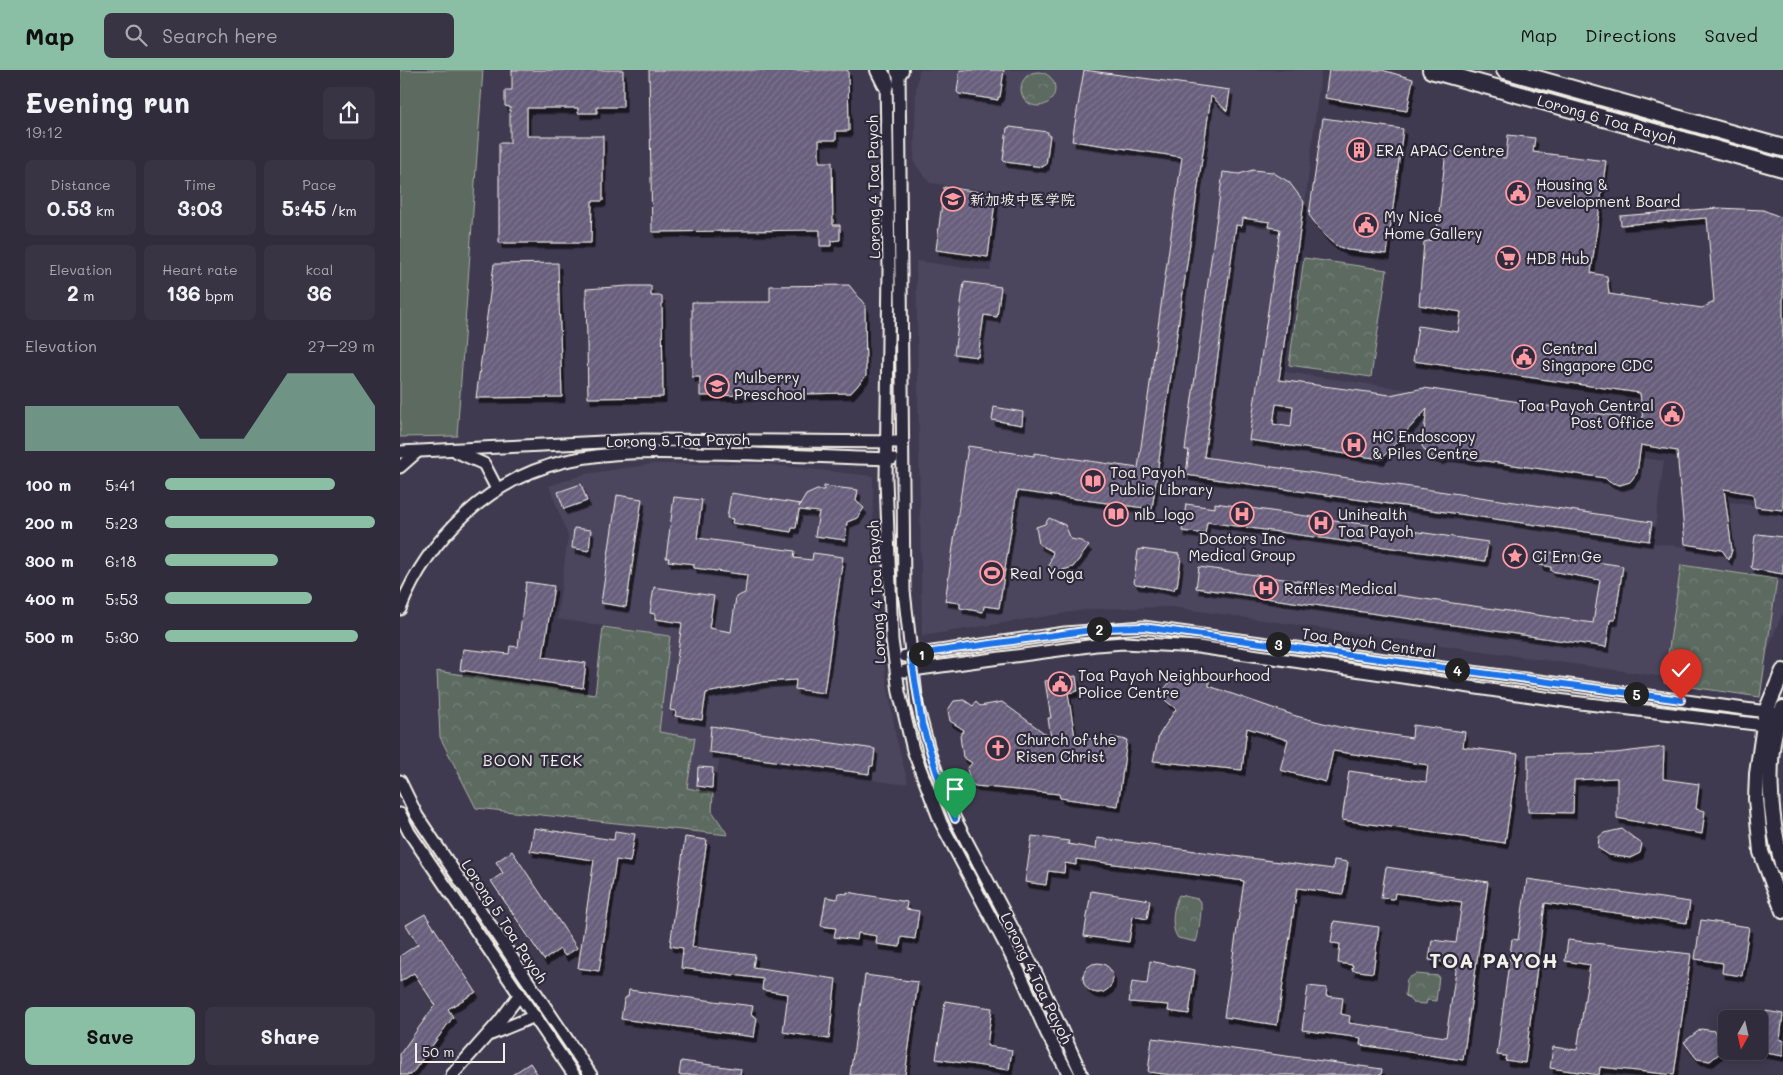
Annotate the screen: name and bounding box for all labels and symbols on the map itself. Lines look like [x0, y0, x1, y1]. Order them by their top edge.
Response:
street label: Lorong 6 Toa Payoh [1535, 90, 1679, 148]
street label: Lorong 4 Toa Payoh [862, 115, 884, 259]
building icon: ERA APAC Centre [1346, 137, 1372, 163]
place label: ERA APAC Centre [1376, 140, 1504, 160]
place label: Housing & Development Board [1536, 174, 1680, 211]
public building icon: Housing & Development Board [1505, 180, 1531, 206]
school or university icon: 新加坡中医学院 [940, 186, 966, 212]
place label: 新加坡中医学院 [970, 189, 1075, 209]
place label: My Nice Home Gallery [1384, 206, 1482, 243]
public building icon: My Nice Home Gallery [1353, 212, 1379, 238]
supermarket icon: HDB Hub [1495, 245, 1521, 271]
place label: HDB Hub [1526, 248, 1590, 268]
place label: Central Singapore CDC [1542, 338, 1653, 375]
public building icon: Central Singapore CDC [1511, 344, 1537, 370]
place label: Mulberry Preschool [734, 367, 806, 404]
school or university icon: Mulberry Preschool [704, 373, 730, 399]
place label: Toa Payoh Central Post Office [1519, 395, 1654, 432]
public building icon: Toa Payoh Central Post Office [1659, 401, 1685, 427]
place label: HC Endoscopy & Piles Centre [1372, 426, 1478, 463]
street label: Lorong 5 Toa Payoh [606, 429, 750, 451]
hospital icon: HC Endoscopy & Piles Centre [1341, 432, 1367, 458]
place label: Toa Payoh Public Library [1110, 462, 1213, 499]
library icon: Toa Payoh Public Library [1080, 468, 1106, 494]
library icon: nlb_logo [1103, 501, 1129, 527]
hospital icon: Doctors Inc Medical Group [1229, 501, 1255, 527]
place label: nlb_logo [1134, 504, 1194, 524]
place label: Unihealth Toa Payoh [1338, 504, 1413, 541]
hospital icon: Unihealth Toa Payoh [1308, 510, 1334, 536]
street label: Lorong 4 Toa Payoh [862, 520, 890, 664]
place label: Doctors Inc Medical Group [1188, 528, 1296, 565]
place icon: Ci Ern Ge [1502, 543, 1528, 569]
place label: Ci Ern Ge [1532, 546, 1602, 566]
sports icon: Real Yoga [979, 560, 1005, 586]
place label: Real Yoga [1010, 563, 1084, 583]
hospital icon: Raffles Medical [1253, 575, 1279, 601]
place label: Raffles Medical [1284, 578, 1397, 598]
pin: 2 [1086, 616, 1112, 642]
street label: Toa Payoh Central [1301, 623, 1437, 661]
pin: 3 [1266, 632, 1290, 656]
pin: 1 [908, 642, 934, 666]
pin [1660, 649, 1702, 700]
pin: 4 [1444, 658, 1470, 682]
place label: Toa Payoh Neighbourhood Police Centre [1078, 665, 1270, 702]
public building icon: Toa Payoh Neighbourhood Police Centre [1047, 671, 1073, 697]
pin: 5 [1624, 682, 1648, 706]
place label: Church of the Risen Christ [1016, 729, 1117, 766]
church icon: Church of the Risen Christ [985, 735, 1011, 761]
district label: BOON TECK [483, 749, 583, 770]
pin [934, 768, 976, 819]
street label: Lorong 5 Toa Payoh [457, 855, 553, 987]
street label: Lorong 4 Toa Payoh [997, 909, 1077, 1047]
district label: TOA PAYOH [1429, 947, 1559, 973]
north arrow [1718, 1010, 1768, 1060]
scale bar [415, 1040, 505, 1063]

